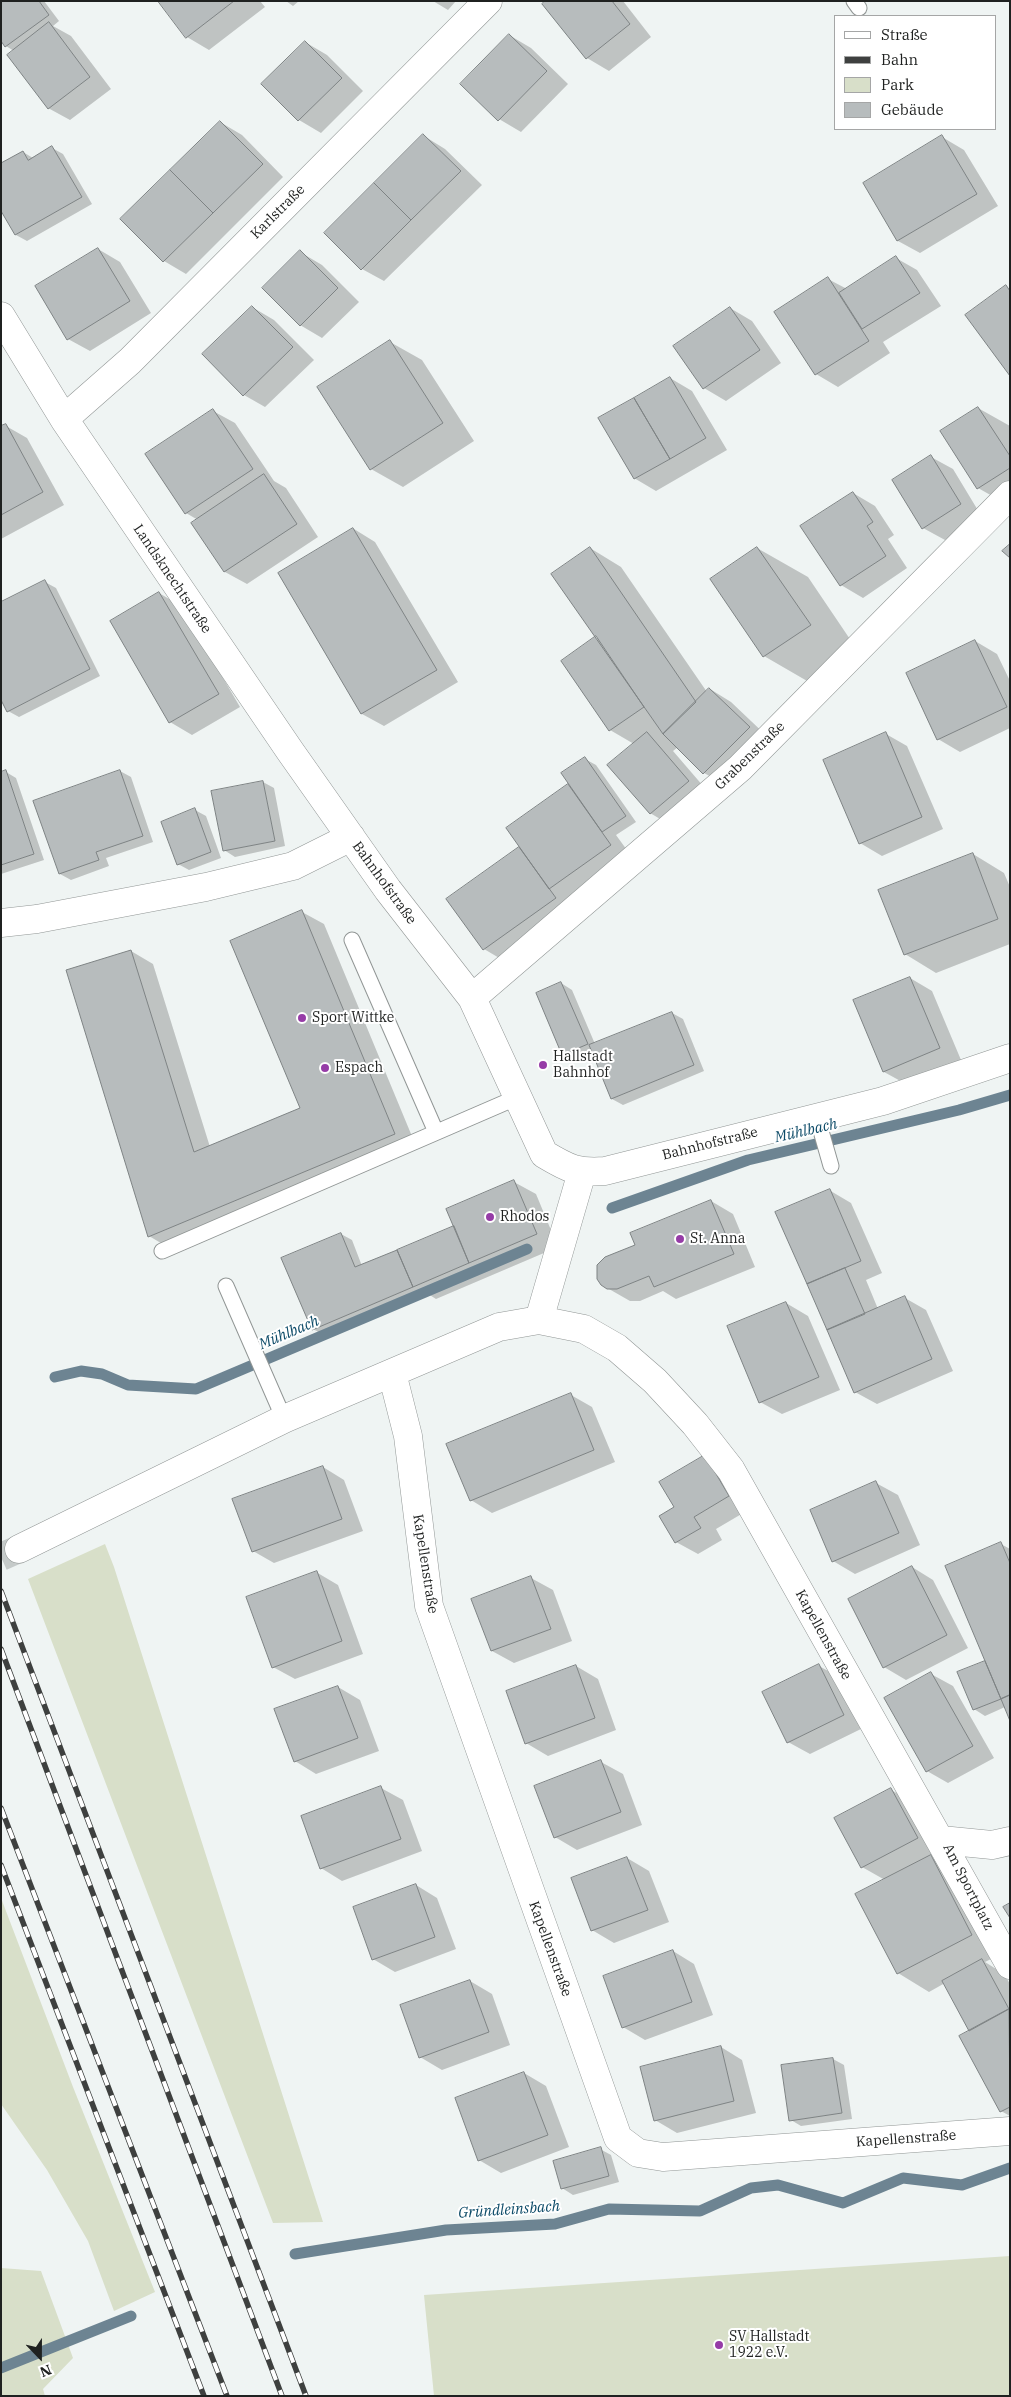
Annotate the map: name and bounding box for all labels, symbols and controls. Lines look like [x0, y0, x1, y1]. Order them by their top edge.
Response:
legend [834, 15, 996, 130]
text: Straße [881, 25, 928, 44]
text: Bahn [881, 50, 918, 69]
text: Park [881, 75, 914, 94]
text: Gebäude [881, 100, 944, 119]
street label: Karlstraße [247, 181, 309, 243]
street label: Landsknechtstraße [129, 521, 215, 637]
street label: Grabenstraße [712, 718, 788, 794]
street label: Bahnhofstraße [348, 838, 420, 928]
place label: Sport Wittke [312, 1010, 394, 1026]
marker: Sport Wittke [296, 1012, 308, 1024]
place label: Hallstadt Bahnhof [553, 1049, 613, 1082]
marker: Hallstadt Bahnhof [537, 1059, 549, 1071]
place label: Espach [335, 1060, 383, 1076]
marker: Espach [319, 1062, 331, 1074]
water label: Mühlbach [773, 1115, 839, 1147]
street label: Bahnhofstraße [660, 1124, 760, 1164]
place label: Rhodos [500, 1209, 549, 1225]
marker: Rhodos [484, 1211, 496, 1223]
place label: St. Anna [690, 1231, 745, 1247]
marker: St. Anna [674, 1233, 686, 1245]
water label: Mühlbach [256, 1312, 322, 1354]
street label: Kapellenstraße [409, 1513, 441, 1615]
street label: Kapellenstraße [791, 1587, 855, 1683]
street label: Am Sportplatz [939, 1841, 997, 1933]
street label: Kapellenstraße [525, 1899, 575, 1999]
street label: Kapellenstraße [855, 2127, 957, 2151]
water label: Gründleinsbach [458, 2197, 560, 2223]
place label: SV Hallstadt 1922 e.V. [729, 2329, 810, 2362]
north arrow [15, 2332, 65, 2382]
marker: SV Hallstadt 1922 e.V. [713, 2339, 725, 2351]
text: N [37, 2360, 54, 2381]

